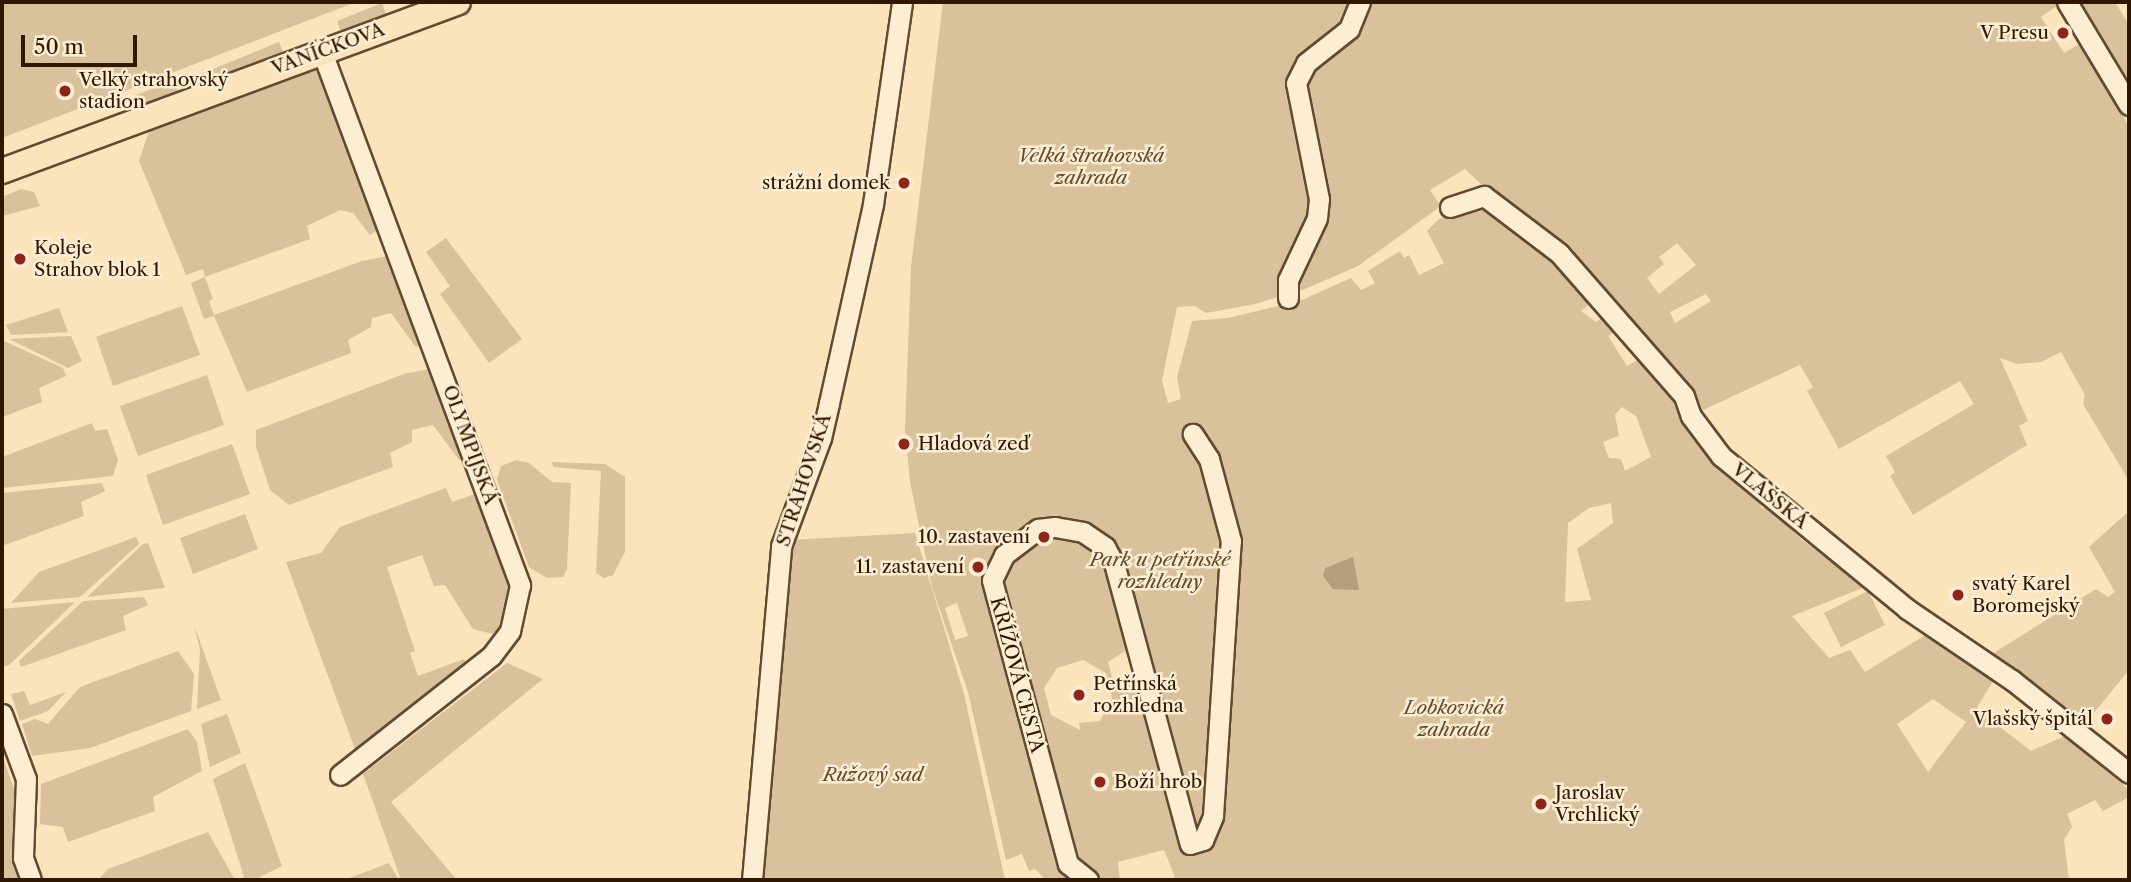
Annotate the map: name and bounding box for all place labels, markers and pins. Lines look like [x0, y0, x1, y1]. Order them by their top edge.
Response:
place label: V Presu [1979, 22, 2049, 44]
marker: V Presu [2055, 25, 2071, 41]
place label: Velký strahovský stadion [79, 69, 229, 113]
marker: Velký strahovský stadion [57, 83, 73, 99]
place label: strážní domek [762, 172, 890, 194]
marker: strážní domek [896, 175, 912, 191]
place label: Koleje Strahov blok 1 [34, 237, 161, 281]
marker: Koleje Strahov blok 1 [12, 251, 28, 267]
place label: Hladová zeď [918, 433, 1029, 455]
marker: Hladová zeď [896, 436, 912, 452]
place label: 10. zastavení [918, 526, 1030, 548]
marker: 10. zastavení [1036, 529, 1052, 545]
place label: 11. zastavení [856, 556, 964, 578]
marker: 11. zastavení [970, 559, 986, 575]
place label: svatý Karel Boromejský [1972, 573, 2080, 617]
marker: svatý Karel Boromejský [1950, 587, 1966, 603]
place label: Petřínská rozhledna [1093, 673, 1184, 717]
marker: Petřínská rozhledna [1071, 687, 1087, 703]
place label: Vlašský špitál [1972, 708, 2093, 730]
marker: Vlašský špitál [2099, 711, 2115, 727]
place label: Boží hrob [1114, 771, 1202, 793]
marker: Boží hrob [1092, 774, 1108, 790]
place label: Jaroslav Vrchlický [1555, 782, 1639, 826]
marker: Jaroslav Vrchlický [1533, 796, 1549, 812]

